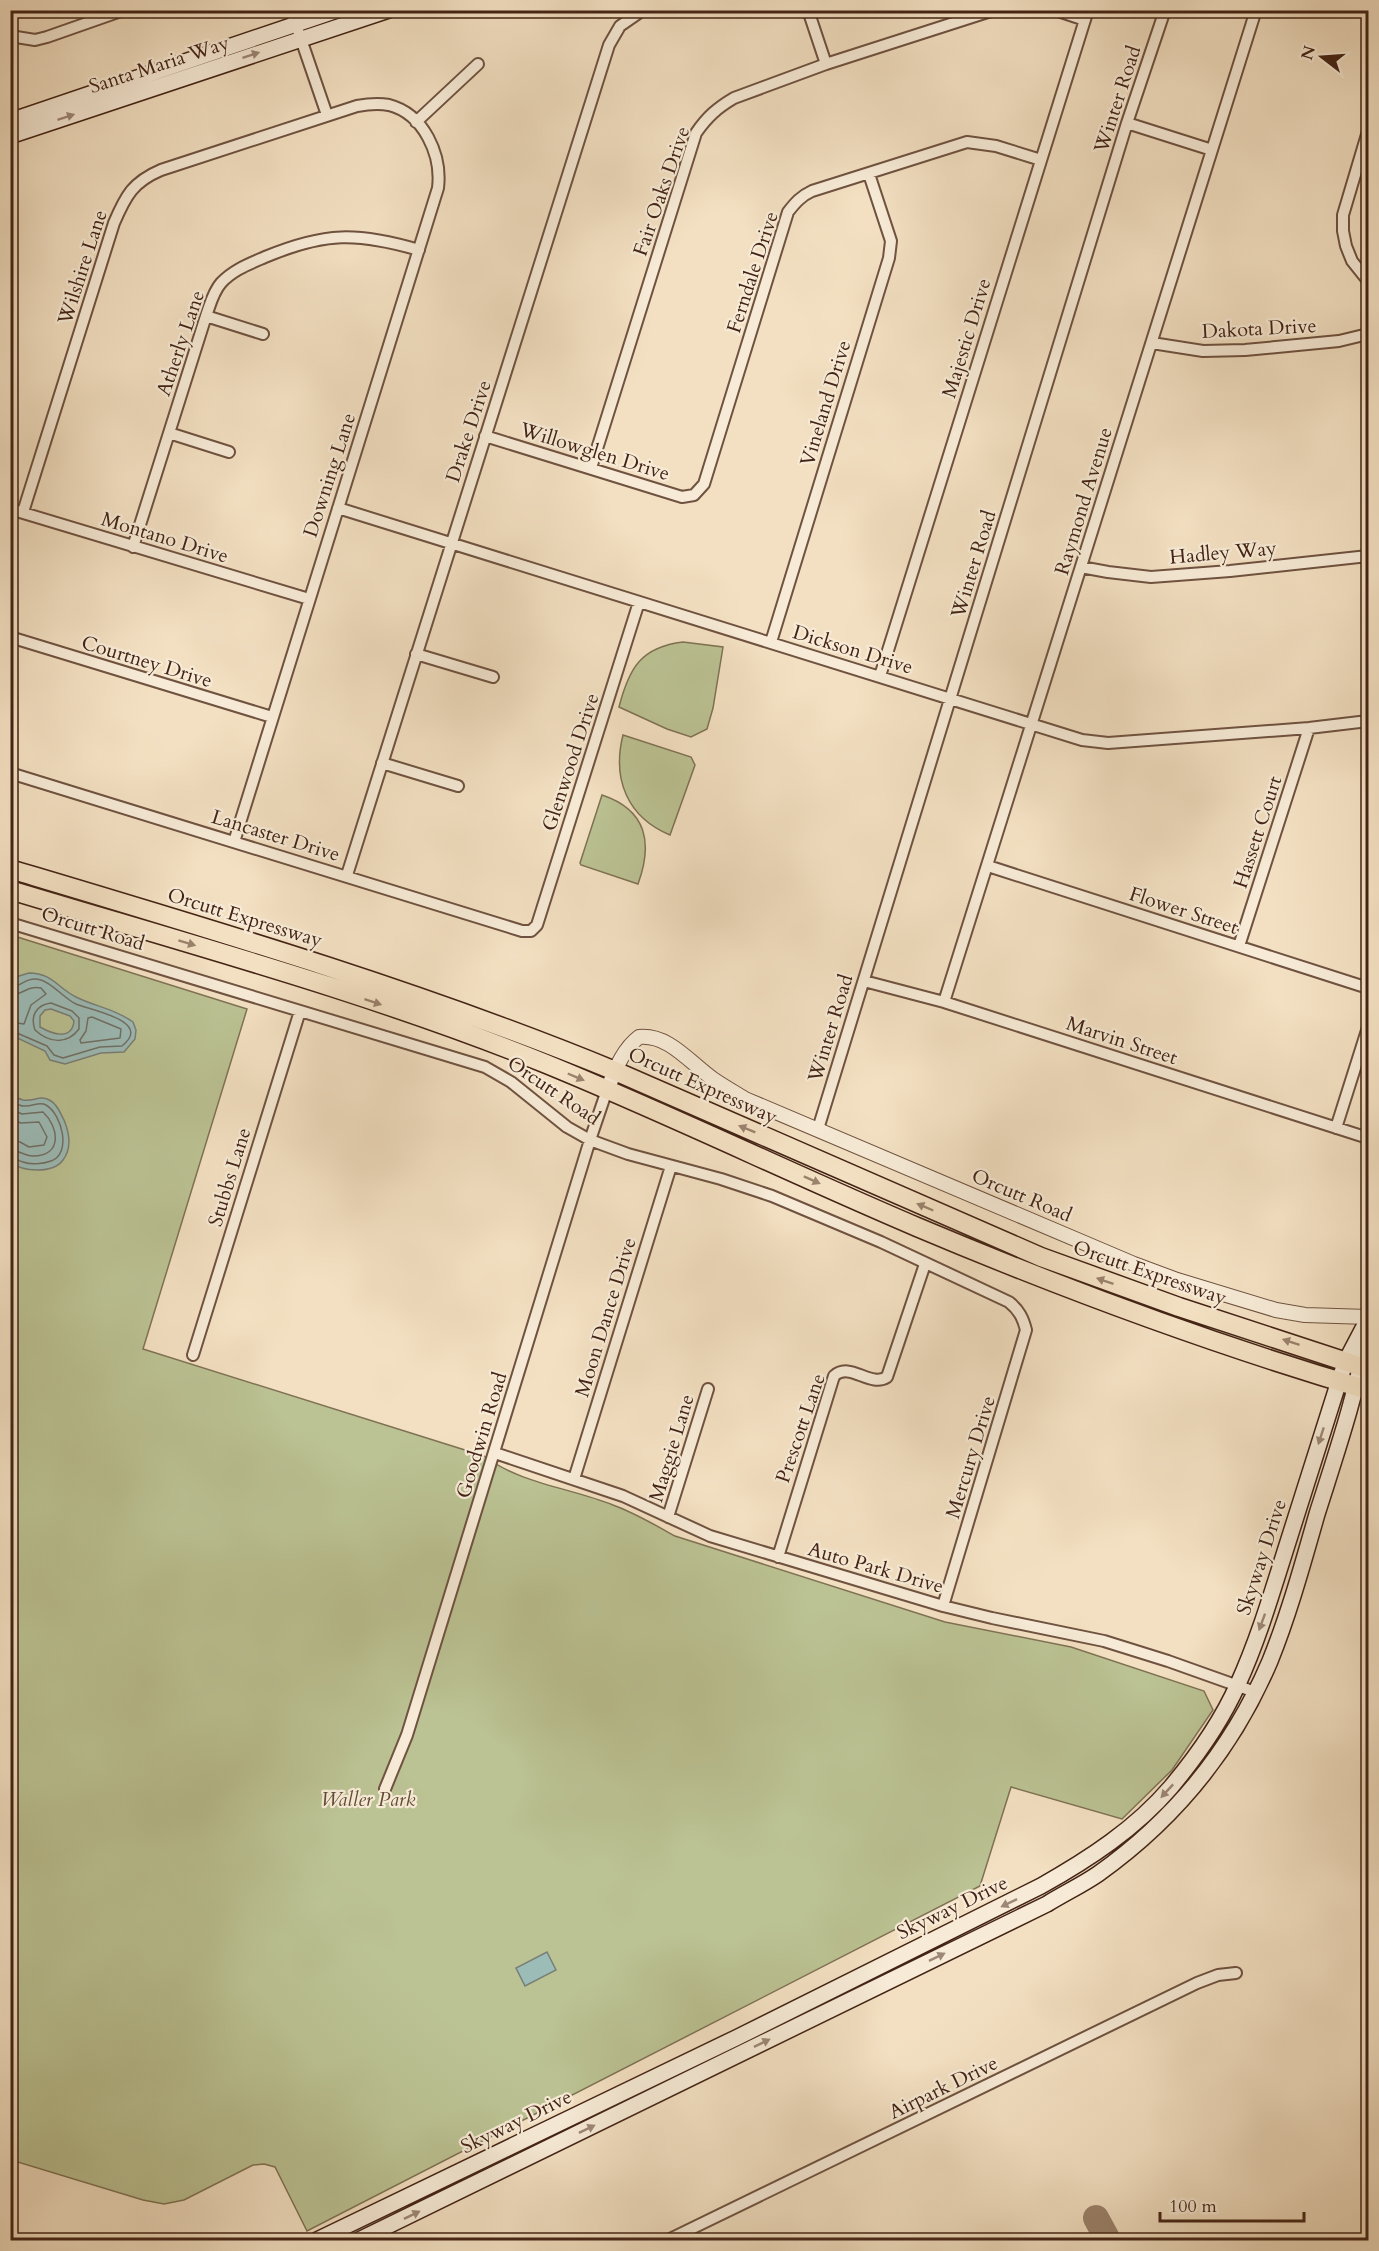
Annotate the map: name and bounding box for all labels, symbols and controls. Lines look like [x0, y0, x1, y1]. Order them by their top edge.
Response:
north arrow [1292, 27, 1352, 87]
street label: Santa Maria Way [86, 29, 233, 100]
street label: Winter Road [1087, 42, 1148, 157]
text: N [1296, 43, 1321, 63]
one-way arrow [242, 50, 260, 60]
one-way arrow [57, 112, 75, 122]
street label: Fair Oaks Drive [627, 123, 696, 260]
street label: Wilshire Lane [51, 206, 114, 329]
street label: Ferndale Drive [720, 208, 785, 336]
street label: Majestic Drive [935, 275, 997, 401]
street label: Atherly Lane [150, 287, 211, 400]
street label: Dakota Drive [1201, 312, 1317, 345]
street label: Vineland Drive [794, 337, 857, 469]
street label: Drake Drive [439, 377, 498, 486]
street label: Downing Lane [297, 410, 362, 541]
street label: Willowglen Drive [516, 416, 673, 487]
street label: Raymond Avenue [1048, 424, 1119, 578]
street label: Montano Drive [98, 505, 232, 570]
street label: Winter Road [944, 507, 1003, 622]
street label: Hadley Way [1168, 534, 1278, 571]
street label: Dickson Drive [789, 618, 916, 681]
street label: Courtney Drive [78, 629, 216, 694]
street label: Glenwood Drive [535, 690, 605, 835]
street label: Hassett Court [1227, 772, 1289, 892]
street label: Lancaster Drive [208, 803, 343, 868]
street label: Flower Street [1126, 880, 1242, 941]
street label: Orcutt Expressway [164, 881, 326, 954]
street label: Orcutt Road [38, 900, 148, 957]
one-way arrow [178, 939, 196, 948]
street label: Winter Road [801, 971, 860, 1086]
one-way arrow [364, 998, 382, 1007]
street label: Marvin Street [1063, 1010, 1182, 1071]
street label: Orcutt Expressway [624, 1040, 782, 1131]
street label: Orcutt Road [502, 1049, 606, 1132]
one-way arrow [567, 1072, 585, 1082]
street label: Stubbs Lane [202, 1124, 257, 1230]
one-way arrow [737, 1124, 755, 1134]
street label: Orcutt Road [967, 1162, 1076, 1229]
one-way arrow [803, 1176, 820, 1185]
one-way arrow [917, 1202, 934, 1211]
street label: Moon Dance Drive [568, 1234, 643, 1400]
street label: Orcutt Expressway [1070, 1234, 1231, 1312]
one-way arrow [1096, 1276, 1114, 1286]
one-way arrow [1282, 1337, 1300, 1346]
street label: Goodwin Road [449, 1368, 514, 1501]
street label: Prescott Lane [769, 1370, 832, 1486]
street label: Maggie Lane [642, 1391, 701, 1505]
street label: Mercury Drive [939, 1393, 1002, 1522]
one-way arrow [1316, 1427, 1325, 1445]
street label: Skyway Drive [1230, 1496, 1293, 1619]
street label: Auto Park Drive [805, 1535, 947, 1600]
one-way arrow [1257, 1613, 1266, 1631]
one-way arrow [1160, 1783, 1174, 1798]
park label: Waller Park [321, 1786, 415, 1813]
street label: Skyway Drive [892, 1869, 1012, 1946]
one-way arrow [1000, 1898, 1017, 1907]
one-way arrow [928, 1953, 945, 1962]
one-way arrow [753, 2039, 770, 2048]
street label: Airpark Drive [884, 2049, 1002, 2125]
street label: Skyway Drive [456, 2083, 576, 2160]
one-way arrow [578, 2124, 595, 2134]
scale bar [1160, 2185, 1304, 2223]
text: 100 m [1169, 2194, 1217, 2219]
one-way arrow [403, 2210, 420, 2219]

